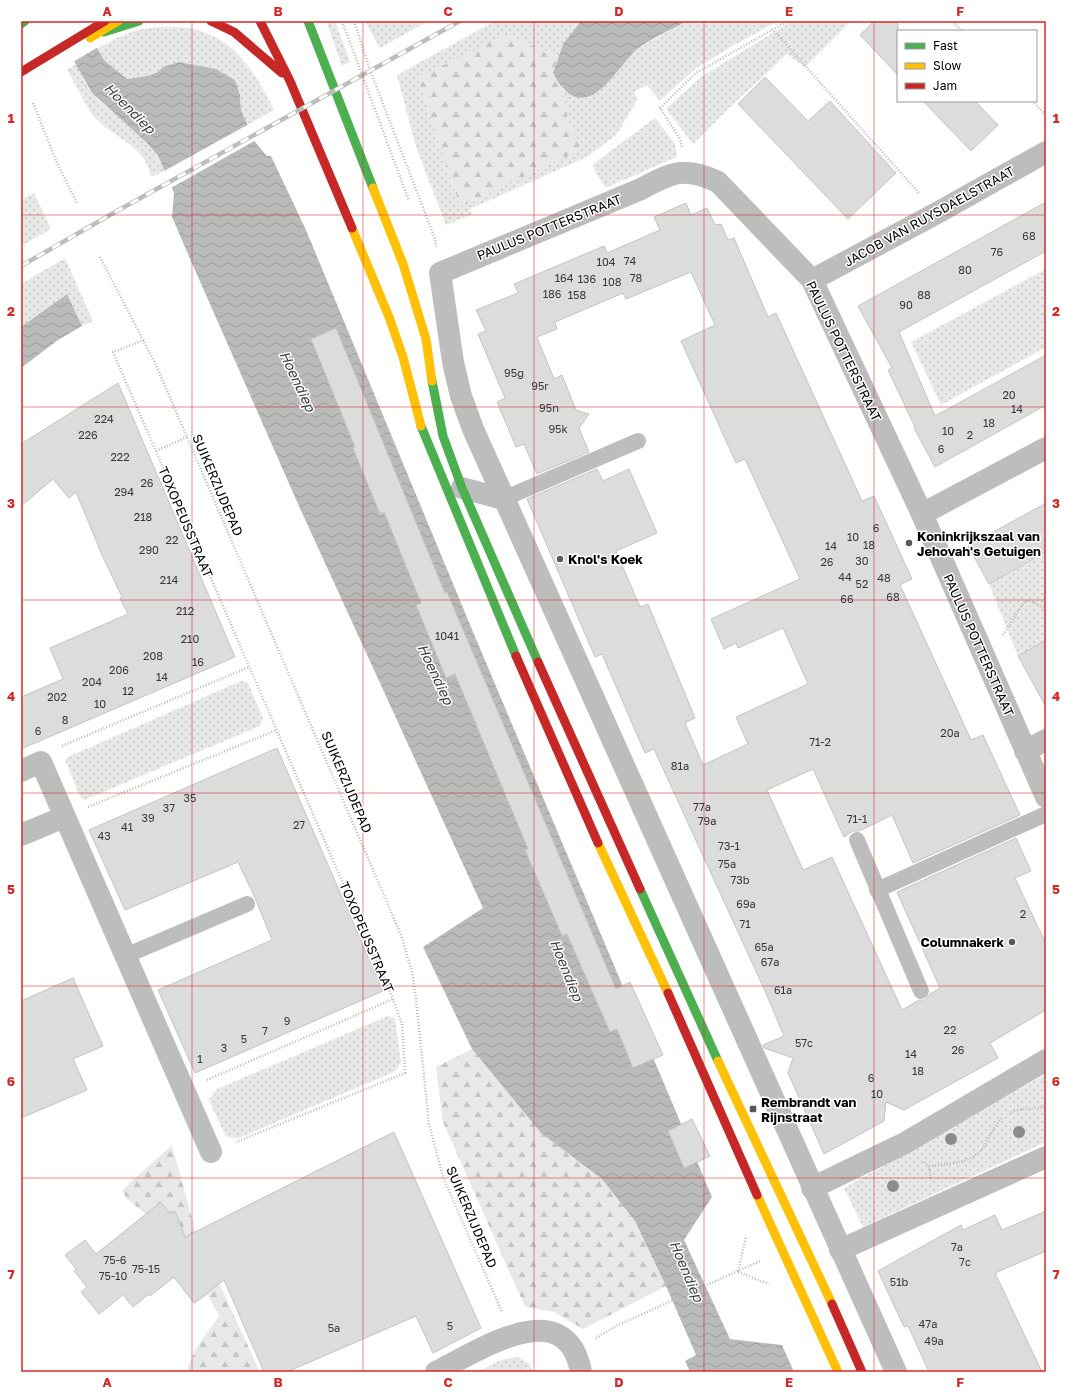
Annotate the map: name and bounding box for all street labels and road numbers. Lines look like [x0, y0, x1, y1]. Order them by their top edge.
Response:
street label: JACOB VAN RUYSDAELSTRAAT [841, 162, 1017, 270]
street label: PAULUS POTTERSTRAAT [474, 191, 624, 263]
street label: PAULUS POTTERSTRAAT [803, 278, 885, 424]
street label: SUIKERZIJDEPAD [189, 432, 247, 538]
street label: TOXOPEUSSTRAAT [155, 464, 217, 580]
street label: PAULUS POTTERSTRAAT [940, 571, 1018, 719]
street label: SUIKERZIJDEPAD [318, 729, 376, 835]
street label: TOXOPEUSSTRAAT [336, 879, 398, 995]
street label: SUIKERZIJDEPAD [443, 1164, 501, 1270]

